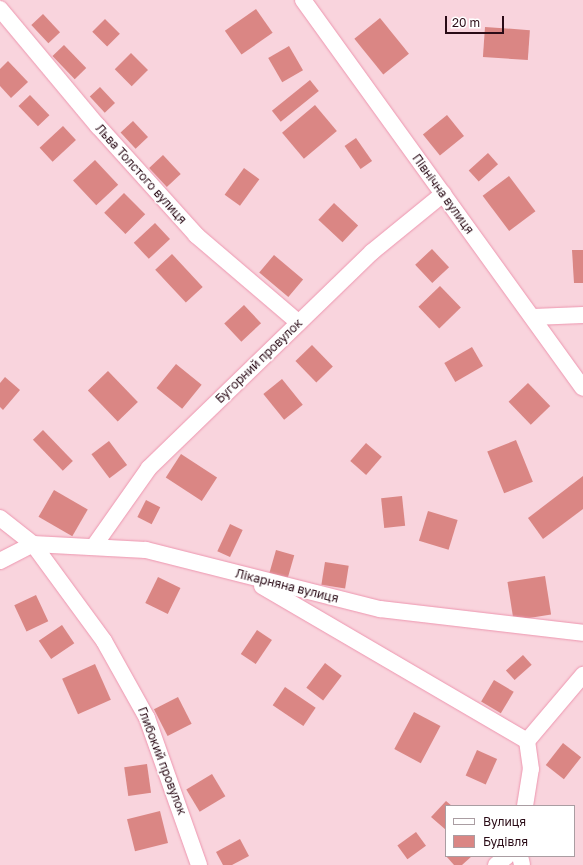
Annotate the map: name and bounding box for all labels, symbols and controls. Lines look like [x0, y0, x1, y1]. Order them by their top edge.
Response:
scale bar [447, 8, 506, 34]
text: 20 m [452, 15, 480, 30]
street label: Льва Толстого вулиця [93, 121, 189, 227]
street label: Північна вулиця [409, 151, 477, 237]
street label: Бугорний провулок [213, 316, 305, 406]
street label: Лікарняна вулиця [234, 566, 340, 606]
street label: Глибокий провулок [135, 705, 189, 817]
legend [445, 805, 575, 857]
text: Вулиця [483, 814, 526, 829]
text: Будівля [483, 834, 528, 849]

